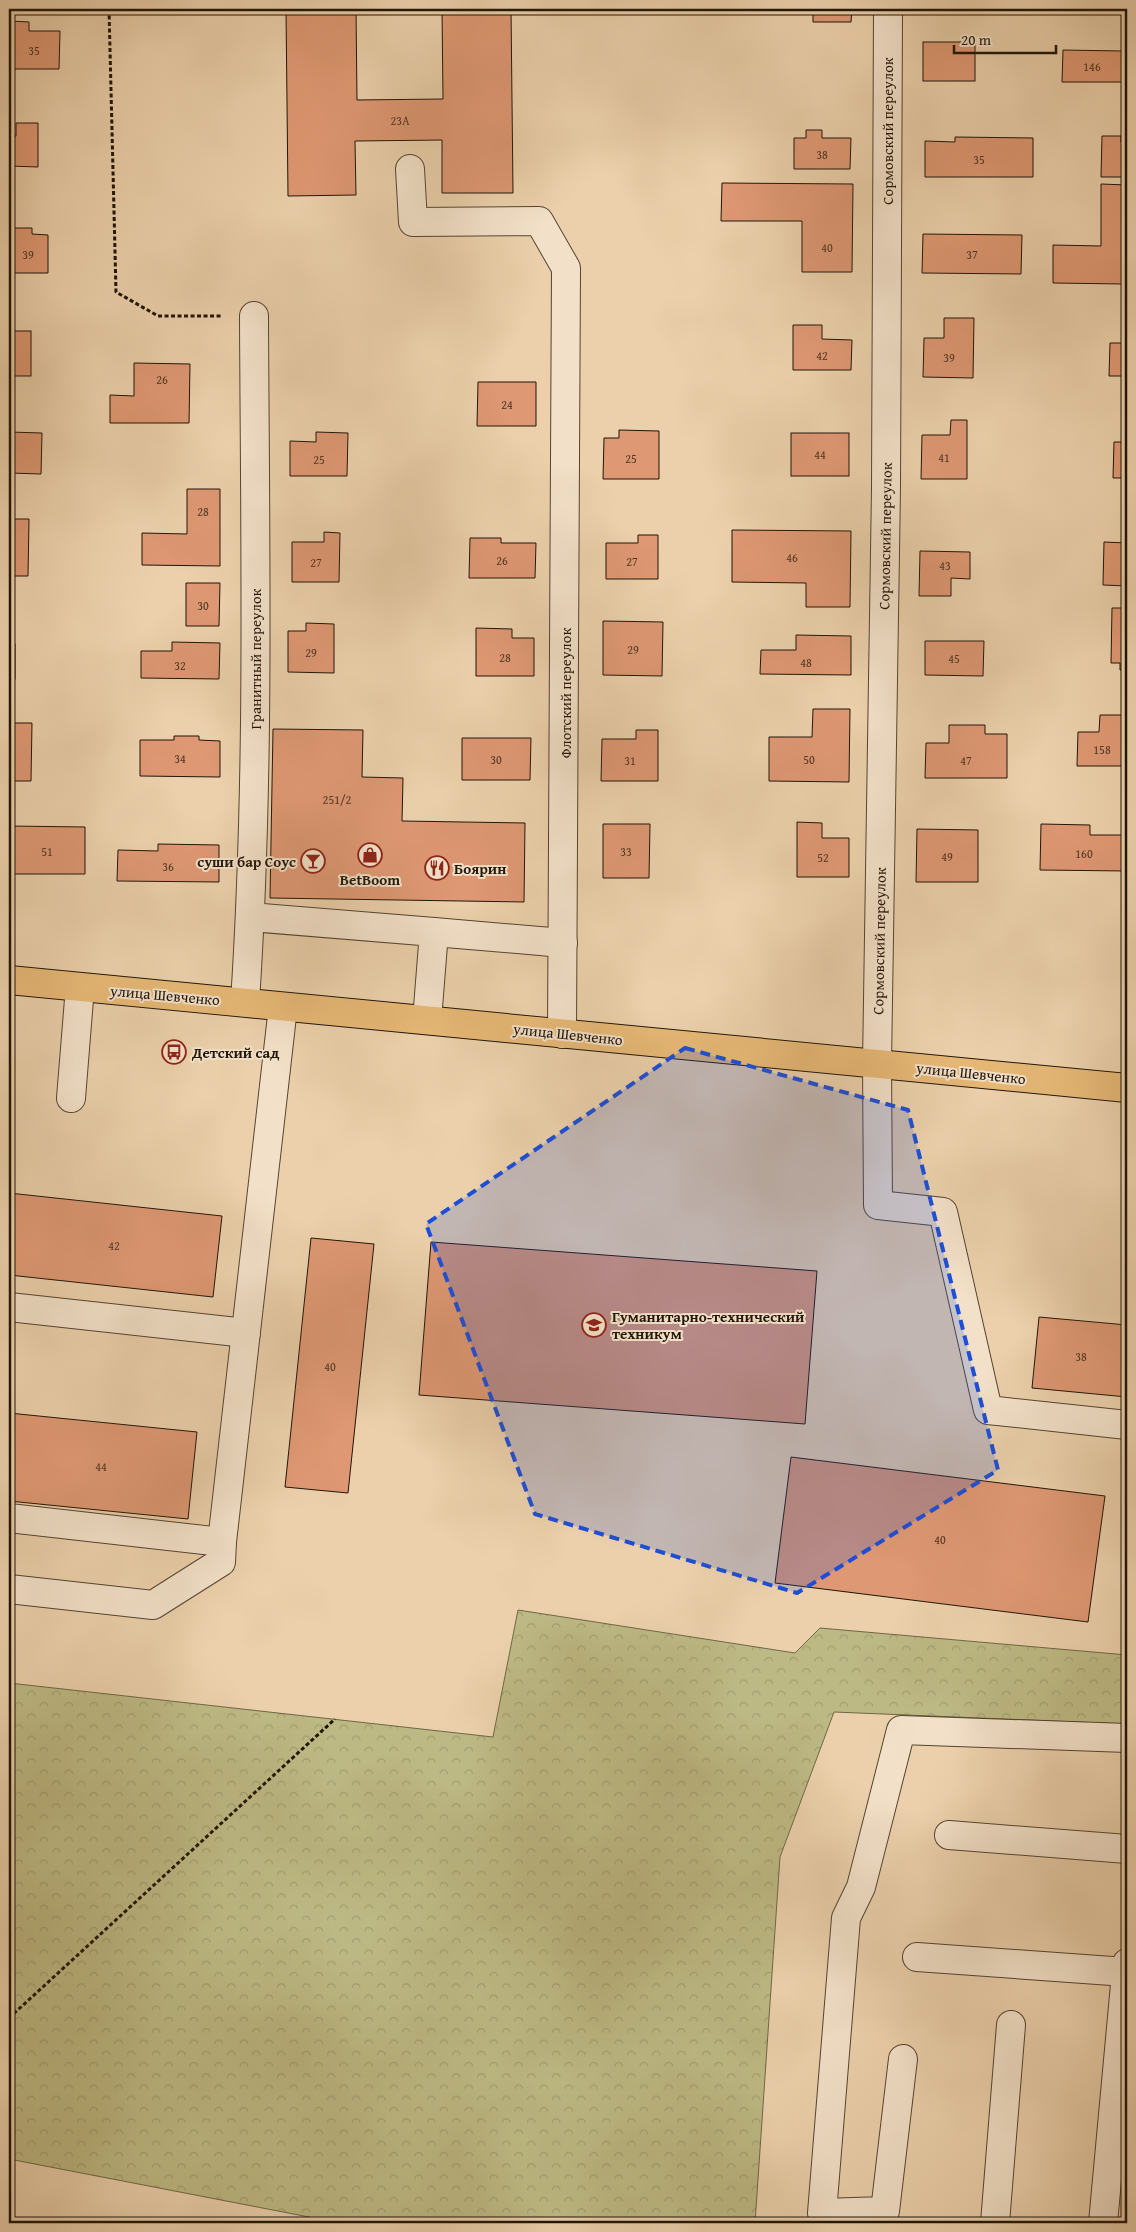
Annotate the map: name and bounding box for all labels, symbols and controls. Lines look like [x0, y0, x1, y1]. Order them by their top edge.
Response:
scale bar [954, 22, 1056, 54]
text: 20 m [961, 29, 992, 50]
house number: 35 [28, 42, 40, 59]
street label: Сормовский переулок [877, 57, 898, 205]
house number: 146 [1083, 58, 1101, 75]
house number: 23А [391, 112, 410, 129]
house number: 38 [816, 146, 828, 163]
house number: 35 [973, 151, 985, 168]
house number: 40 [821, 239, 833, 256]
house number: 39 [22, 246, 34, 263]
house number: 37 [966, 246, 978, 263]
house number: 42 [816, 347, 828, 364]
house number: 39 [943, 349, 955, 366]
house number: 26 [156, 371, 168, 388]
house number: 24 [501, 396, 513, 413]
house number: 44 [814, 446, 826, 463]
house number: 41 [938, 449, 950, 466]
house number: 25 [625, 450, 637, 467]
house number: 25 [313, 451, 325, 468]
street label: Сормовский переулок [873, 462, 897, 610]
house number: 28 [197, 503, 209, 520]
house number: 46 [786, 549, 798, 566]
house number: 26 [496, 552, 508, 569]
house number: 27 [626, 553, 638, 570]
house number: 27 [310, 554, 322, 571]
house number: 43 [939, 557, 951, 574]
street label: Гранитный переулок [245, 588, 266, 729]
house number: 30 [197, 597, 209, 614]
street label: Флотский переулок [555, 628, 576, 758]
house number: 29 [627, 641, 639, 658]
house number: 29 [305, 644, 317, 661]
house number: 28 [499, 649, 511, 666]
house number: 45 [948, 650, 960, 667]
house number: 48 [800, 654, 812, 671]
house number: 32 [174, 657, 186, 674]
house number: 158 [1093, 741, 1111, 758]
house number: 34 [174, 750, 186, 767]
house number: 30 [490, 751, 502, 768]
house number: 50 [803, 751, 815, 768]
house number: 31 [624, 752, 636, 769]
house number: 47 [960, 752, 972, 769]
house number: 251/2 [323, 791, 352, 808]
shop icon: BetBoom [357, 842, 383, 868]
house number: 51 [41, 843, 53, 860]
house number: 33 [620, 843, 632, 860]
house number: 160 [1075, 845, 1093, 862]
bar icon: суши бар Соус [300, 848, 326, 874]
house number: 49 [941, 848, 953, 865]
house number: 52 [817, 849, 829, 866]
place label: суши бар Соус [197, 851, 296, 872]
restaurant icon: Боярин [424, 855, 450, 881]
house number: 36 [162, 858, 174, 875]
place label: Боярин [454, 858, 506, 879]
street label: Сормовский переулок [867, 867, 891, 1015]
place label: BetBoom [340, 869, 400, 890]
street label: улица Шевченко [108, 980, 221, 1010]
street label: улица Шевченко [511, 1018, 624, 1050]
bus stop icon: Детский сад [161, 1039, 187, 1065]
place label: Детский сад [191, 1042, 279, 1063]
street label: улица Шевченко [914, 1057, 1027, 1089]
house number: 42 [108, 1237, 120, 1254]
place label: Гуманитарно-технический техникум [612, 1306, 805, 1344]
school or university icon: Гуманитарно-технический техникум [581, 1312, 607, 1338]
house number: 38 [1075, 1348, 1087, 1365]
house number: 40 [324, 1358, 336, 1375]
house number: 44 [95, 1458, 107, 1475]
house number: 40 [934, 1531, 946, 1548]

